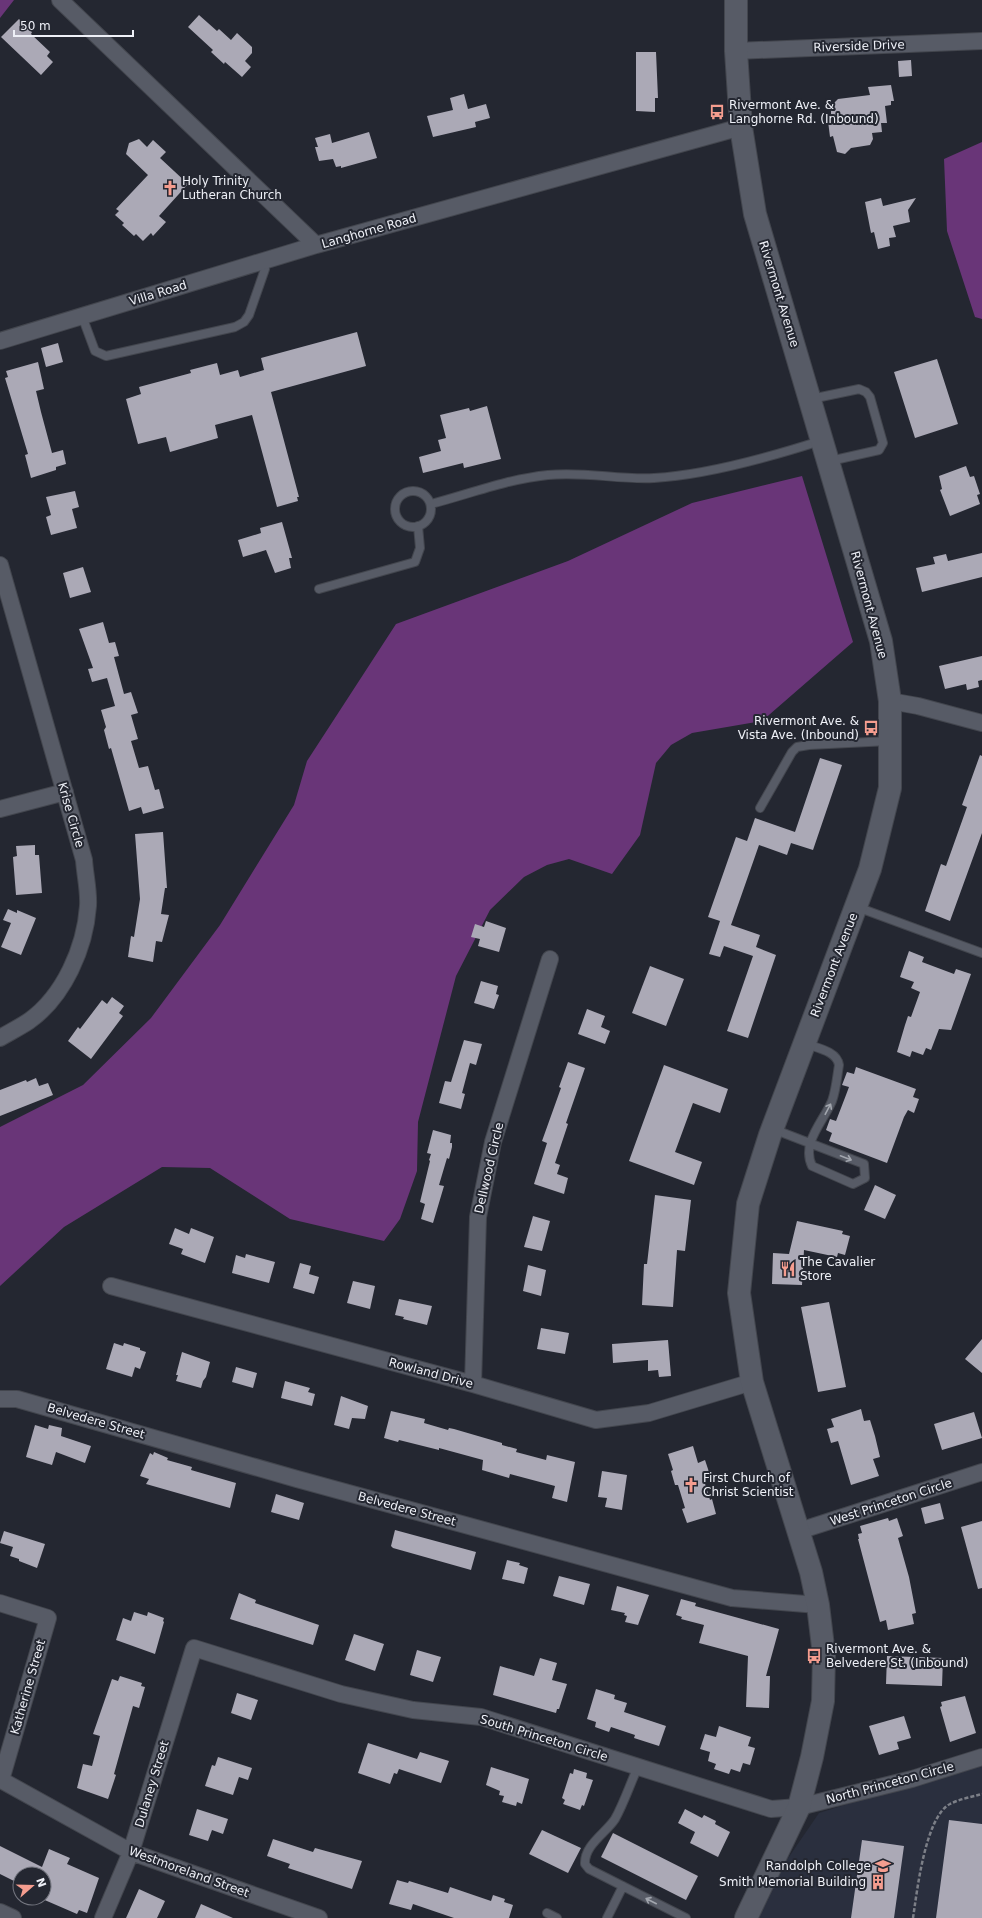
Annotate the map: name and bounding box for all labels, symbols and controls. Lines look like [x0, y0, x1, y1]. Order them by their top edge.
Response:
scale bar [14, 12, 133, 38]
text: 50 m [20, 19, 51, 33]
street label: Riverside Drive [813, 37, 905, 55]
place label: Rivermont Ave. & Langhorne Rd. (Inbound) [729, 98, 879, 126]
bus stop icon: Rivermont Ave. & Langhorne Rd. (Inbound) [708, 103, 726, 121]
place label: Holy Trinity Lutheran Church [182, 174, 282, 202]
church icon: Holy Trinity Lutheran Church [161, 179, 179, 197]
street label: Langhorne Road [320, 211, 418, 251]
street label: Rivermont Avenue [756, 239, 802, 349]
street label: Villa Road [128, 278, 188, 308]
street label: Rivermont Avenue [848, 550, 890, 660]
place label: Rivermont Ave. & Vista Ave. (Inbound) [738, 714, 859, 742]
bus stop icon: Rivermont Ave. & Vista Ave. (Inbound) [862, 719, 880, 737]
street label: Krise Circle [55, 781, 87, 849]
street label: Rivermont Avenue [808, 911, 860, 1019]
one-way arrow [824, 1103, 832, 1115]
street label: Dellwood Circle [472, 1121, 506, 1215]
one-way arrow [840, 1154, 852, 1162]
place label: The Cavalier Store [799, 1255, 875, 1283]
restaurant icon: The Cavalier Store [779, 1260, 797, 1278]
street label: Rowland Drive [387, 1355, 475, 1391]
street label: Belvedere Street [46, 1400, 147, 1442]
place label: First Church of Christ Scientist [703, 1471, 794, 1499]
church icon: First Church of Christ Scientist [682, 1476, 700, 1494]
street label: West Princeton Circle [828, 1476, 954, 1528]
street label: Belvedere Street [357, 1489, 458, 1529]
street label: Katherine Street [8, 1638, 48, 1736]
place label: Rivermont Ave. & Belvedere St. (Inbound) [826, 1642, 969, 1670]
bus stop icon: Rivermont Ave. & Belvedere St. (Inbound) [805, 1647, 823, 1665]
street label: South Princeton Circle [478, 1712, 610, 1764]
street label: Dulaney Street [132, 1739, 172, 1829]
street label: North Princeton Circle [825, 1759, 955, 1807]
street label: Westmoreland Street [127, 1844, 251, 1900]
school or university icon: Randolph College [874, 1857, 892, 1875]
place label: Randolph College [766, 1859, 871, 1873]
north arrow [12, 1866, 52, 1906]
building icon: Smith Memorial Building [869, 1873, 887, 1891]
place label: Smith Memorial Building [719, 1875, 866, 1889]
text: N [33, 1876, 49, 1889]
one-way arrow [646, 1896, 658, 1904]

